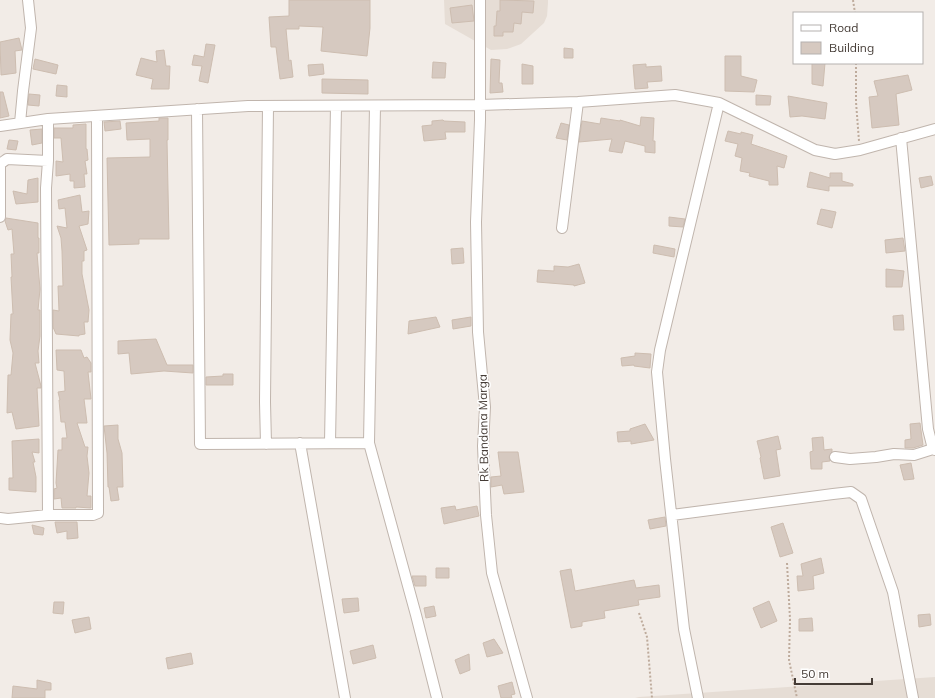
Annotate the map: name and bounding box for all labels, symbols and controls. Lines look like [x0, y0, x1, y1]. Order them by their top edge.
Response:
legend [793, 12, 923, 64]
text: Road [829, 20, 858, 35]
text: Building [829, 40, 874, 55]
street label: Rk Bandana Marga [475, 374, 491, 482]
scale bar [795, 660, 872, 686]
text: 50 m [801, 666, 829, 681]

